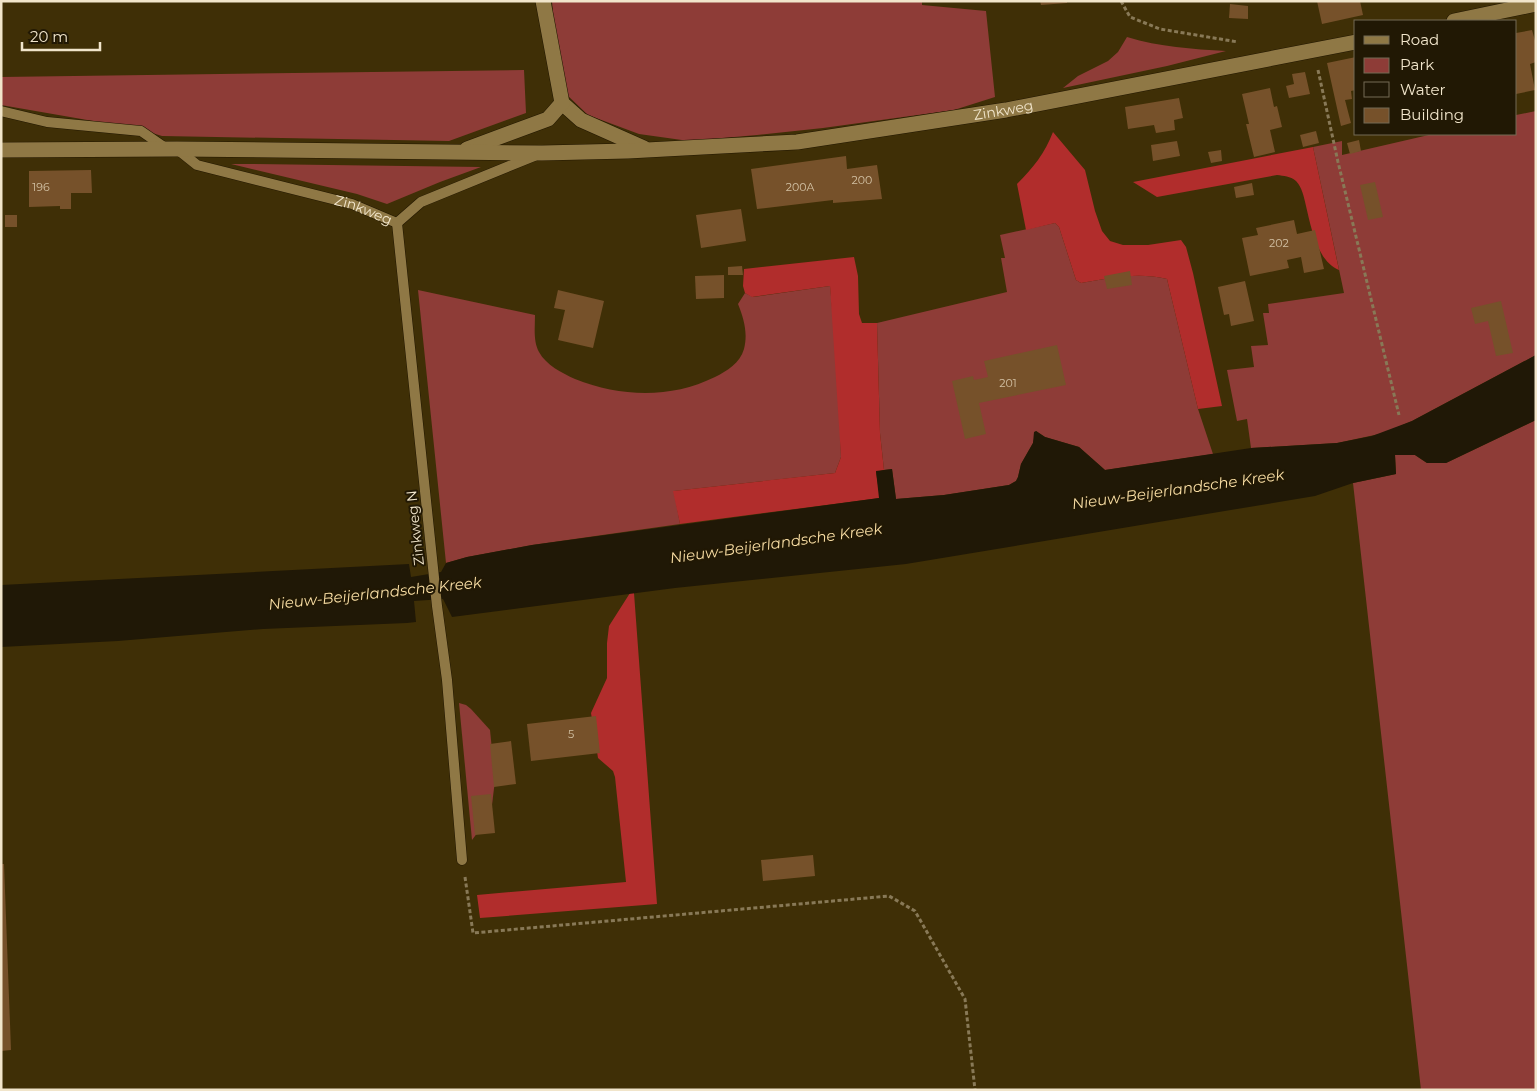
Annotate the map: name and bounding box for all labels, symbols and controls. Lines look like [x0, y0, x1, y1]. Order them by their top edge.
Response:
scale bar [22, 20, 100, 52]
legend [1354, 20, 1517, 135]
text: 20 m [30, 27, 68, 46]
text: Road [1400, 30, 1439, 49]
text: Park [1400, 55, 1434, 74]
text: Water [1400, 80, 1446, 99]
street label: Zinkweg [972, 96, 1035, 124]
text: Building [1400, 105, 1464, 124]
house number: 200 [852, 173, 872, 187]
house number: 196 [32, 180, 50, 194]
house number: 200A [786, 180, 814, 194]
street label: Zinkweg [333, 191, 395, 229]
house number: 202 [1269, 236, 1289, 250]
house number: 201 [999, 376, 1017, 390]
water label: Nieuw-Beijerlandsche Kreek [1071, 465, 1286, 513]
street label: Zinkweg N [402, 490, 428, 566]
water label: Nieuw-Beijerlandsche Kreek [669, 519, 884, 567]
water label: Nieuw-Beijerlandsche Kreek [267, 572, 484, 614]
house number: 5 [568, 727, 574, 741]

